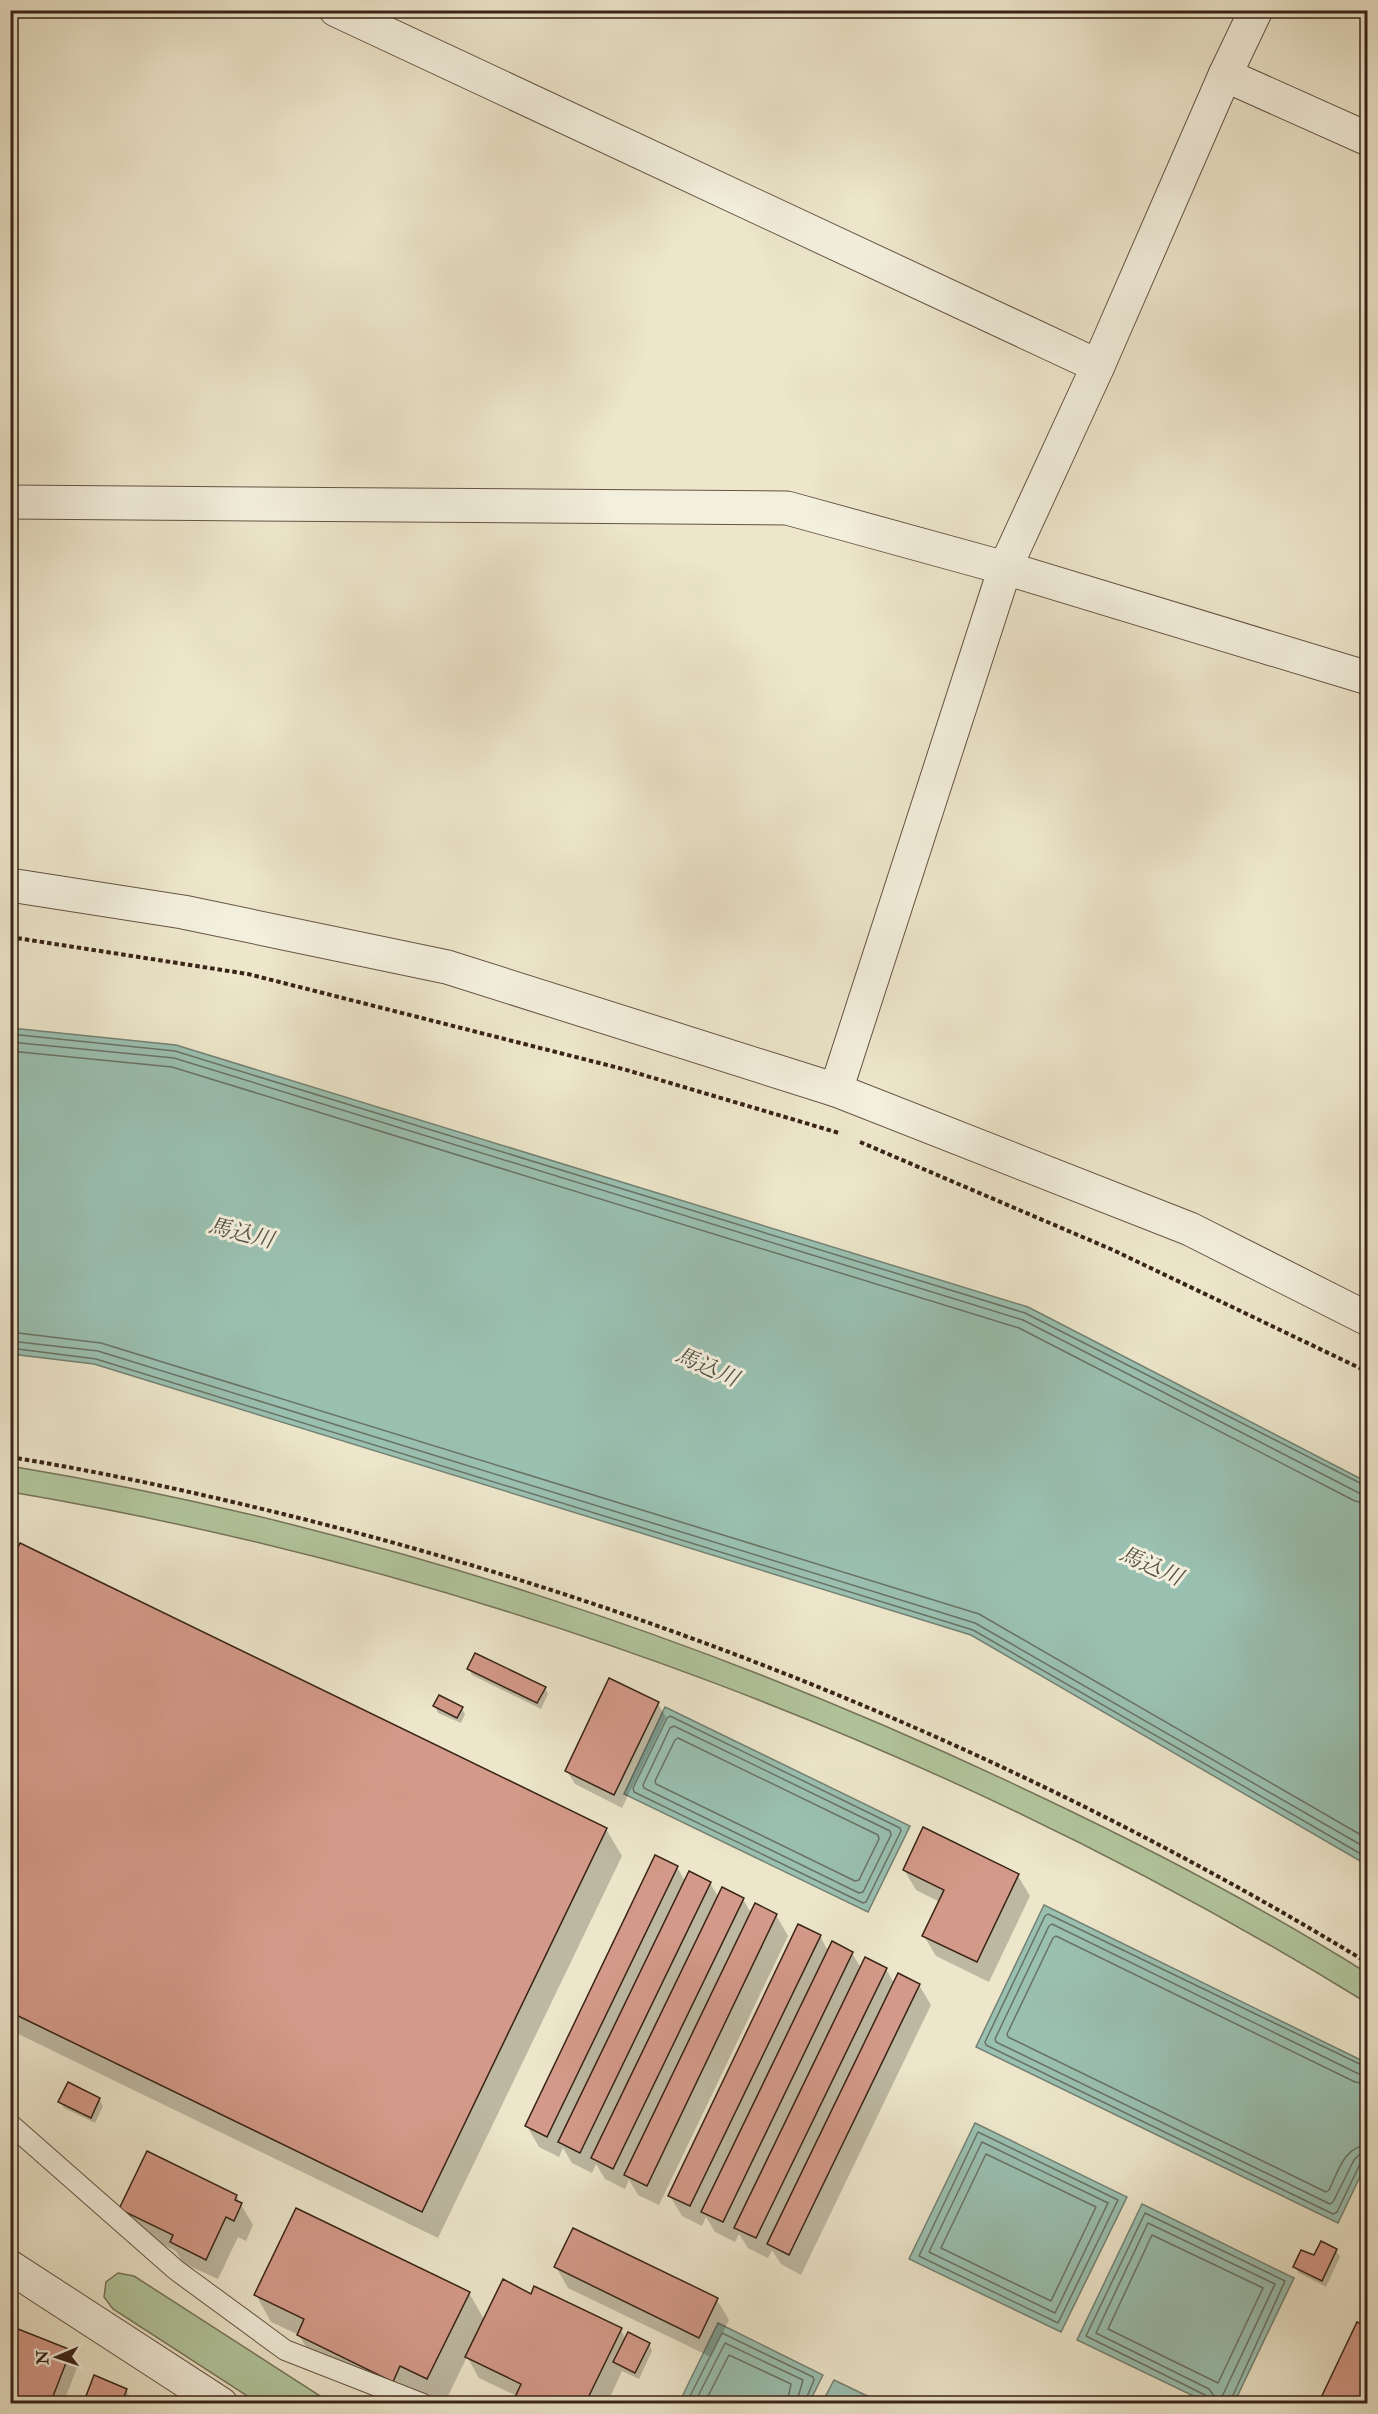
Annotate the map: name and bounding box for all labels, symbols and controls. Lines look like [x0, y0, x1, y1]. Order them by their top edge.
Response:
water label: 馬込川 [206, 1211, 278, 1255]
water label: 馬込川 [671, 1341, 745, 1394]
water label: 馬込川 [1115, 1540, 1189, 1593]
north arrow [27, 2327, 87, 2387]
text: N [33, 2349, 53, 2366]

